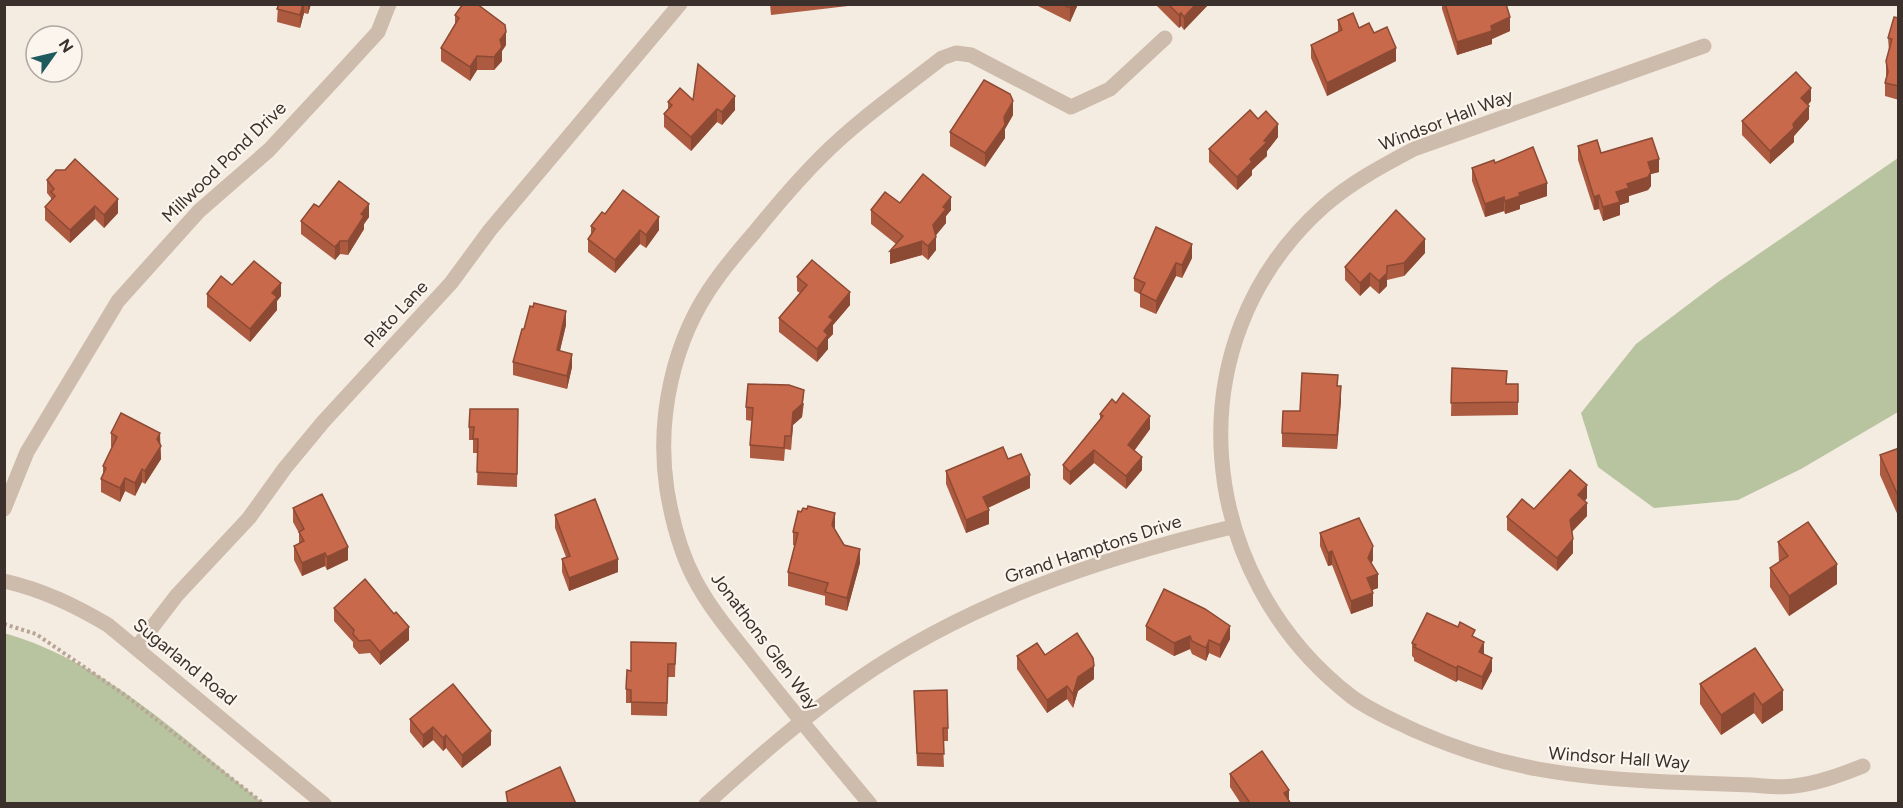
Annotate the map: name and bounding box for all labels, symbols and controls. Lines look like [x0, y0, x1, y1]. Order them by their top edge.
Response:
north arrow [24, 24, 84, 84]
text: N [55, 35, 77, 56]
street label: Windsor Hall Way [1376, 84, 1517, 156]
street label: Millwood Pond Drive [157, 97, 291, 227]
street label: Plato Lane [359, 276, 433, 352]
street label: Grand Hamptons Drive [1002, 510, 1184, 588]
street label: Jonathons Glen Way [706, 568, 824, 714]
street label: Sugarland Road [129, 614, 241, 710]
street label: Windsor Hall Way [1548, 742, 1691, 774]

